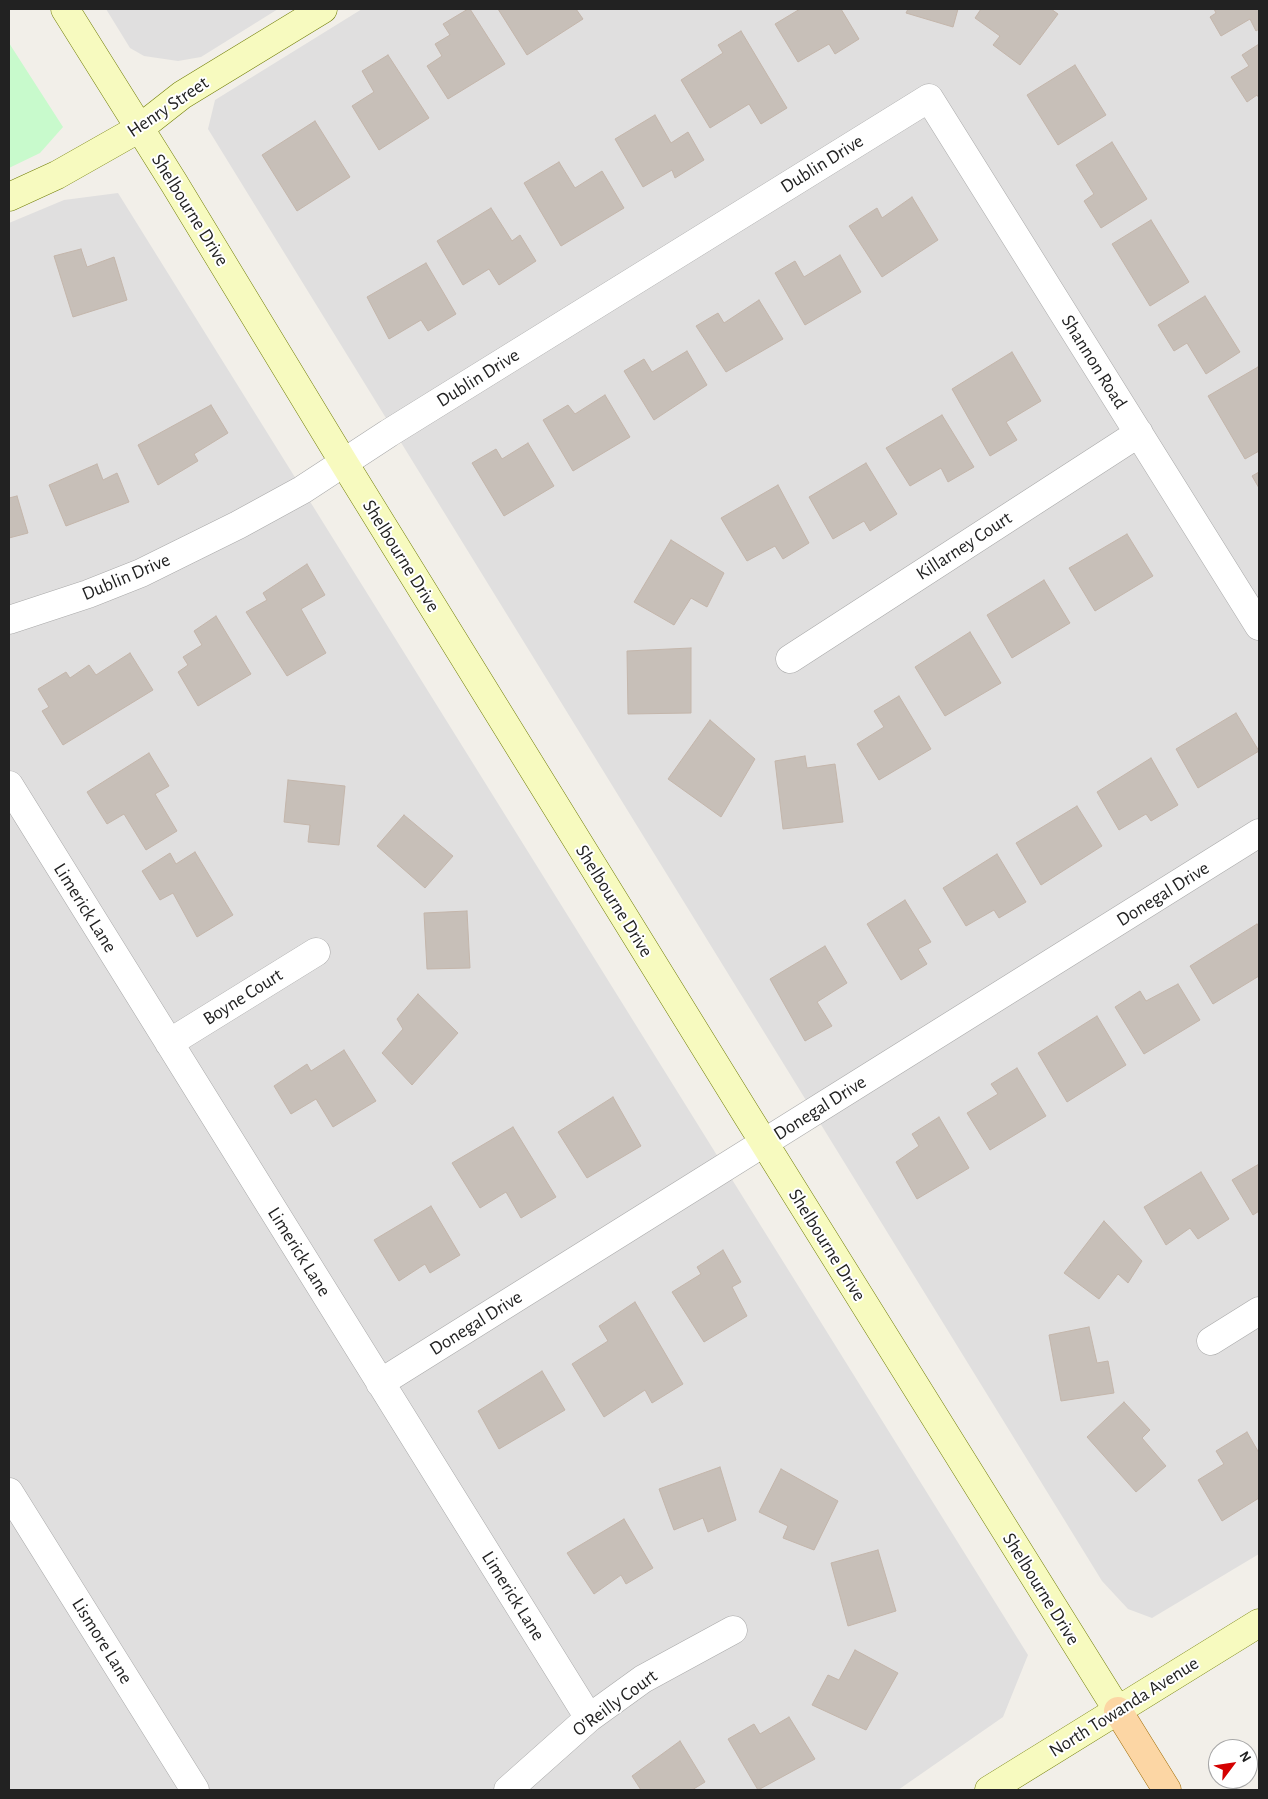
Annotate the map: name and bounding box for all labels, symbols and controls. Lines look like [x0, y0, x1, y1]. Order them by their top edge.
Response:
street label: Henry Street [123, 71, 213, 143]
street label: Dublin Drive [776, 130, 868, 198]
street label: Shelbourne Drive [146, 150, 234, 270]
street label: Shannon Road [1056, 311, 1132, 413]
street label: Dublin Drive [432, 344, 524, 412]
street label: Shelbourne Drive [357, 496, 445, 616]
street label: Killarney Court [912, 507, 1016, 585]
street label: Dublin Drive [79, 548, 173, 606]
street label: Shelbourne Drive [570, 841, 658, 961]
street label: Donegal Drive [1112, 857, 1214, 931]
street label: Limerick Lane [48, 859, 122, 957]
street label: Boyne Court [199, 964, 287, 1030]
street label: Donegal Drive [769, 1071, 871, 1145]
street label: Shelbourne Drive [783, 1185, 871, 1305]
street label: Limerick Lane [262, 1203, 336, 1301]
street label: Donegal Drive [425, 1286, 527, 1360]
street label: Shelbourne Drive [997, 1529, 1085, 1649]
street label: Limerick Lane [476, 1547, 550, 1645]
street label: Lismore Lane [67, 1594, 137, 1688]
street label: North Towanda Avenue [1045, 1652, 1203, 1762]
street label: O'Reilly Court [568, 1665, 662, 1741]
north arrow [1208, 1739, 1258, 1789]
text: N [1236, 1749, 1254, 1765]

